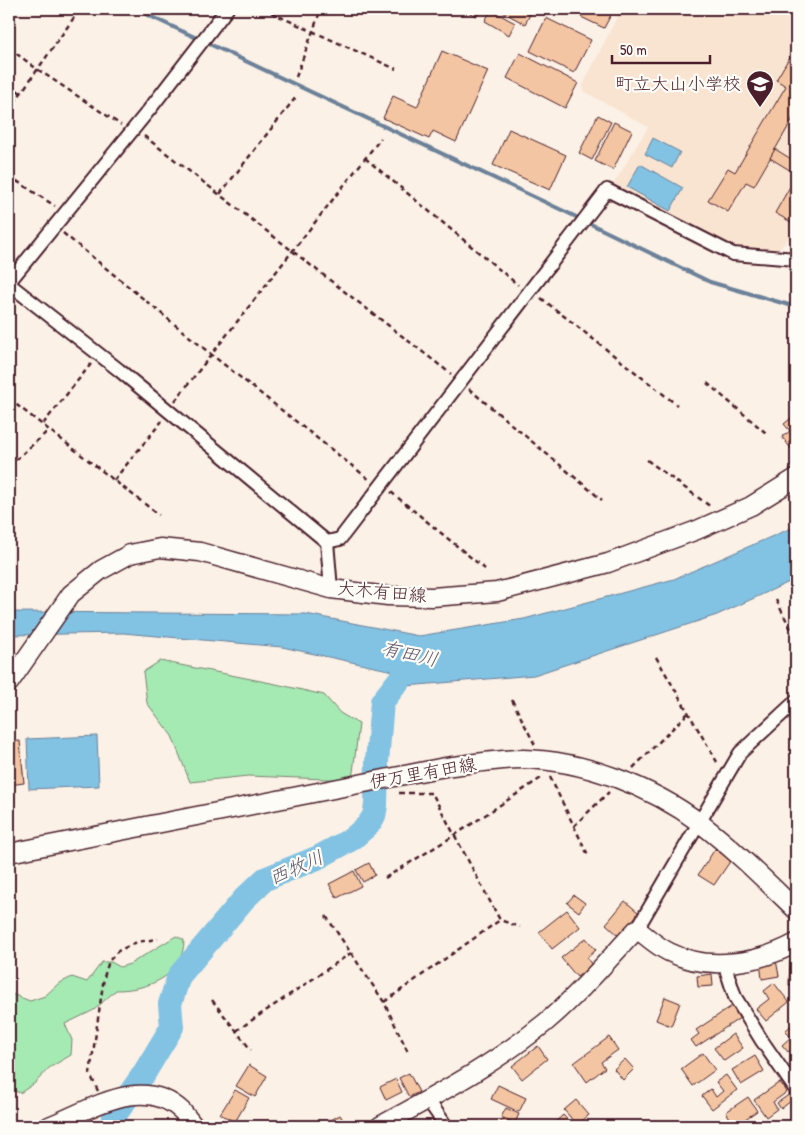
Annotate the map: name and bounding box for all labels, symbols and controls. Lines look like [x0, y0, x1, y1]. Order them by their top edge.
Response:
scale bar [612, 32, 710, 64]
text: 50 m [620, 39, 647, 60]
school or university icon: 町立大山小学校 [745, 69, 775, 108]
place label: 町立大山小学校 [615, 71, 741, 96]
street label: 大木有田線 [336, 575, 428, 608]
water label: 有田川 [379, 634, 441, 672]
street label: 伊万里有田線 [368, 751, 478, 794]
water label: 西牧川 [265, 844, 327, 890]

